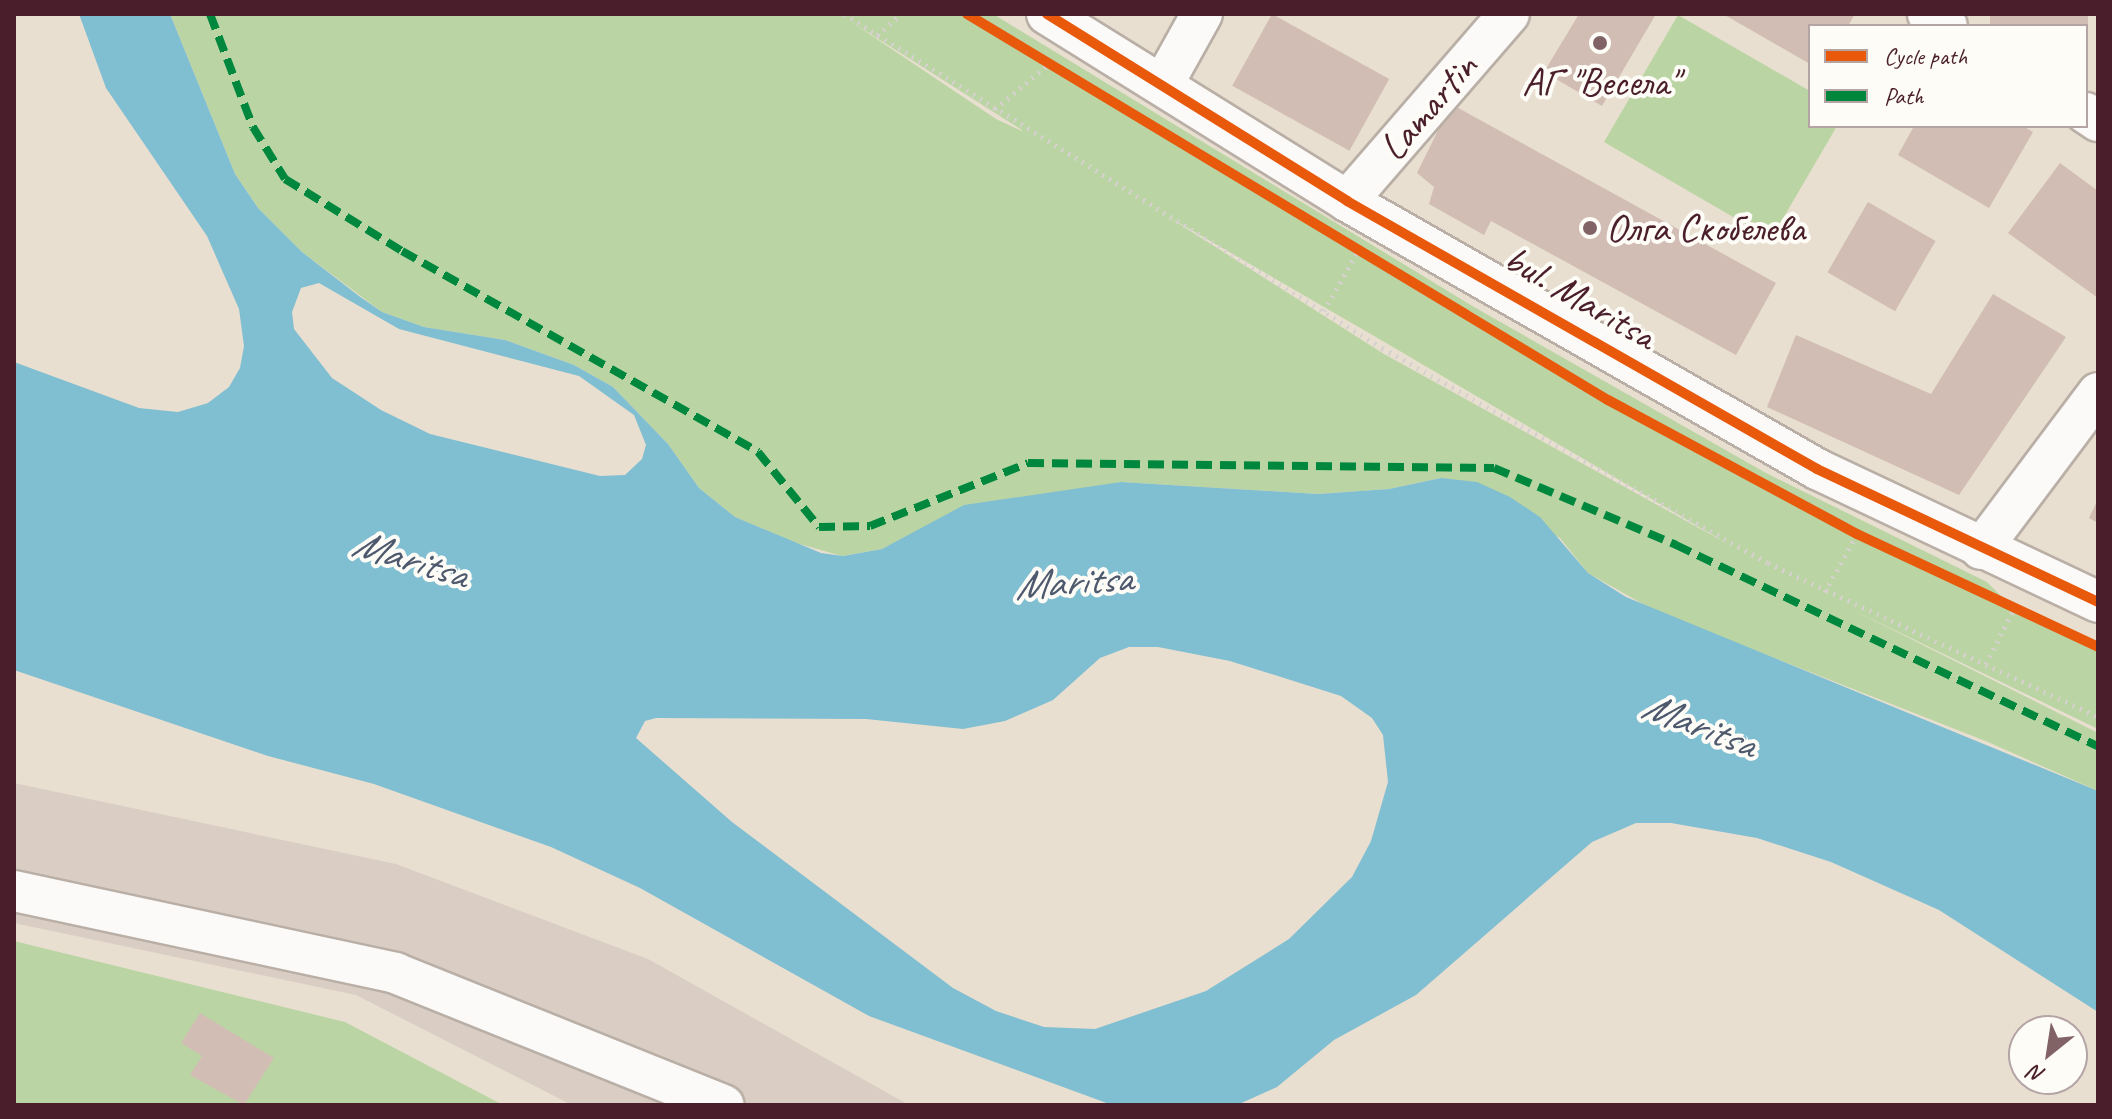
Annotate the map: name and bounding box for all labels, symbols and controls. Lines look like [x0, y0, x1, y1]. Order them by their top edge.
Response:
legend [1808, 24, 2088, 128]
marker: АГ "Весела" [1589, 32, 1611, 54]
text: Cycle path [1884, 41, 1967, 71]
street label: Lamartin [1369, 44, 1487, 170]
place label: АГ "Весела" [1522, 58, 1678, 106]
text: Path [1884, 81, 1924, 111]
place label: Олга Скобелева [1606, 204, 1806, 252]
marker: Олга Скобелева [1581, 219, 1599, 237]
street label: bul. Maritsa [1495, 234, 1665, 360]
water label: Maritsa [347, 518, 473, 600]
water label: Maritsa [1013, 553, 1133, 611]
water label: Maritsa [1635, 681, 1763, 769]
north arrow [2008, 1015, 2088, 1095]
text: N [2024, 1059, 2050, 1090]

